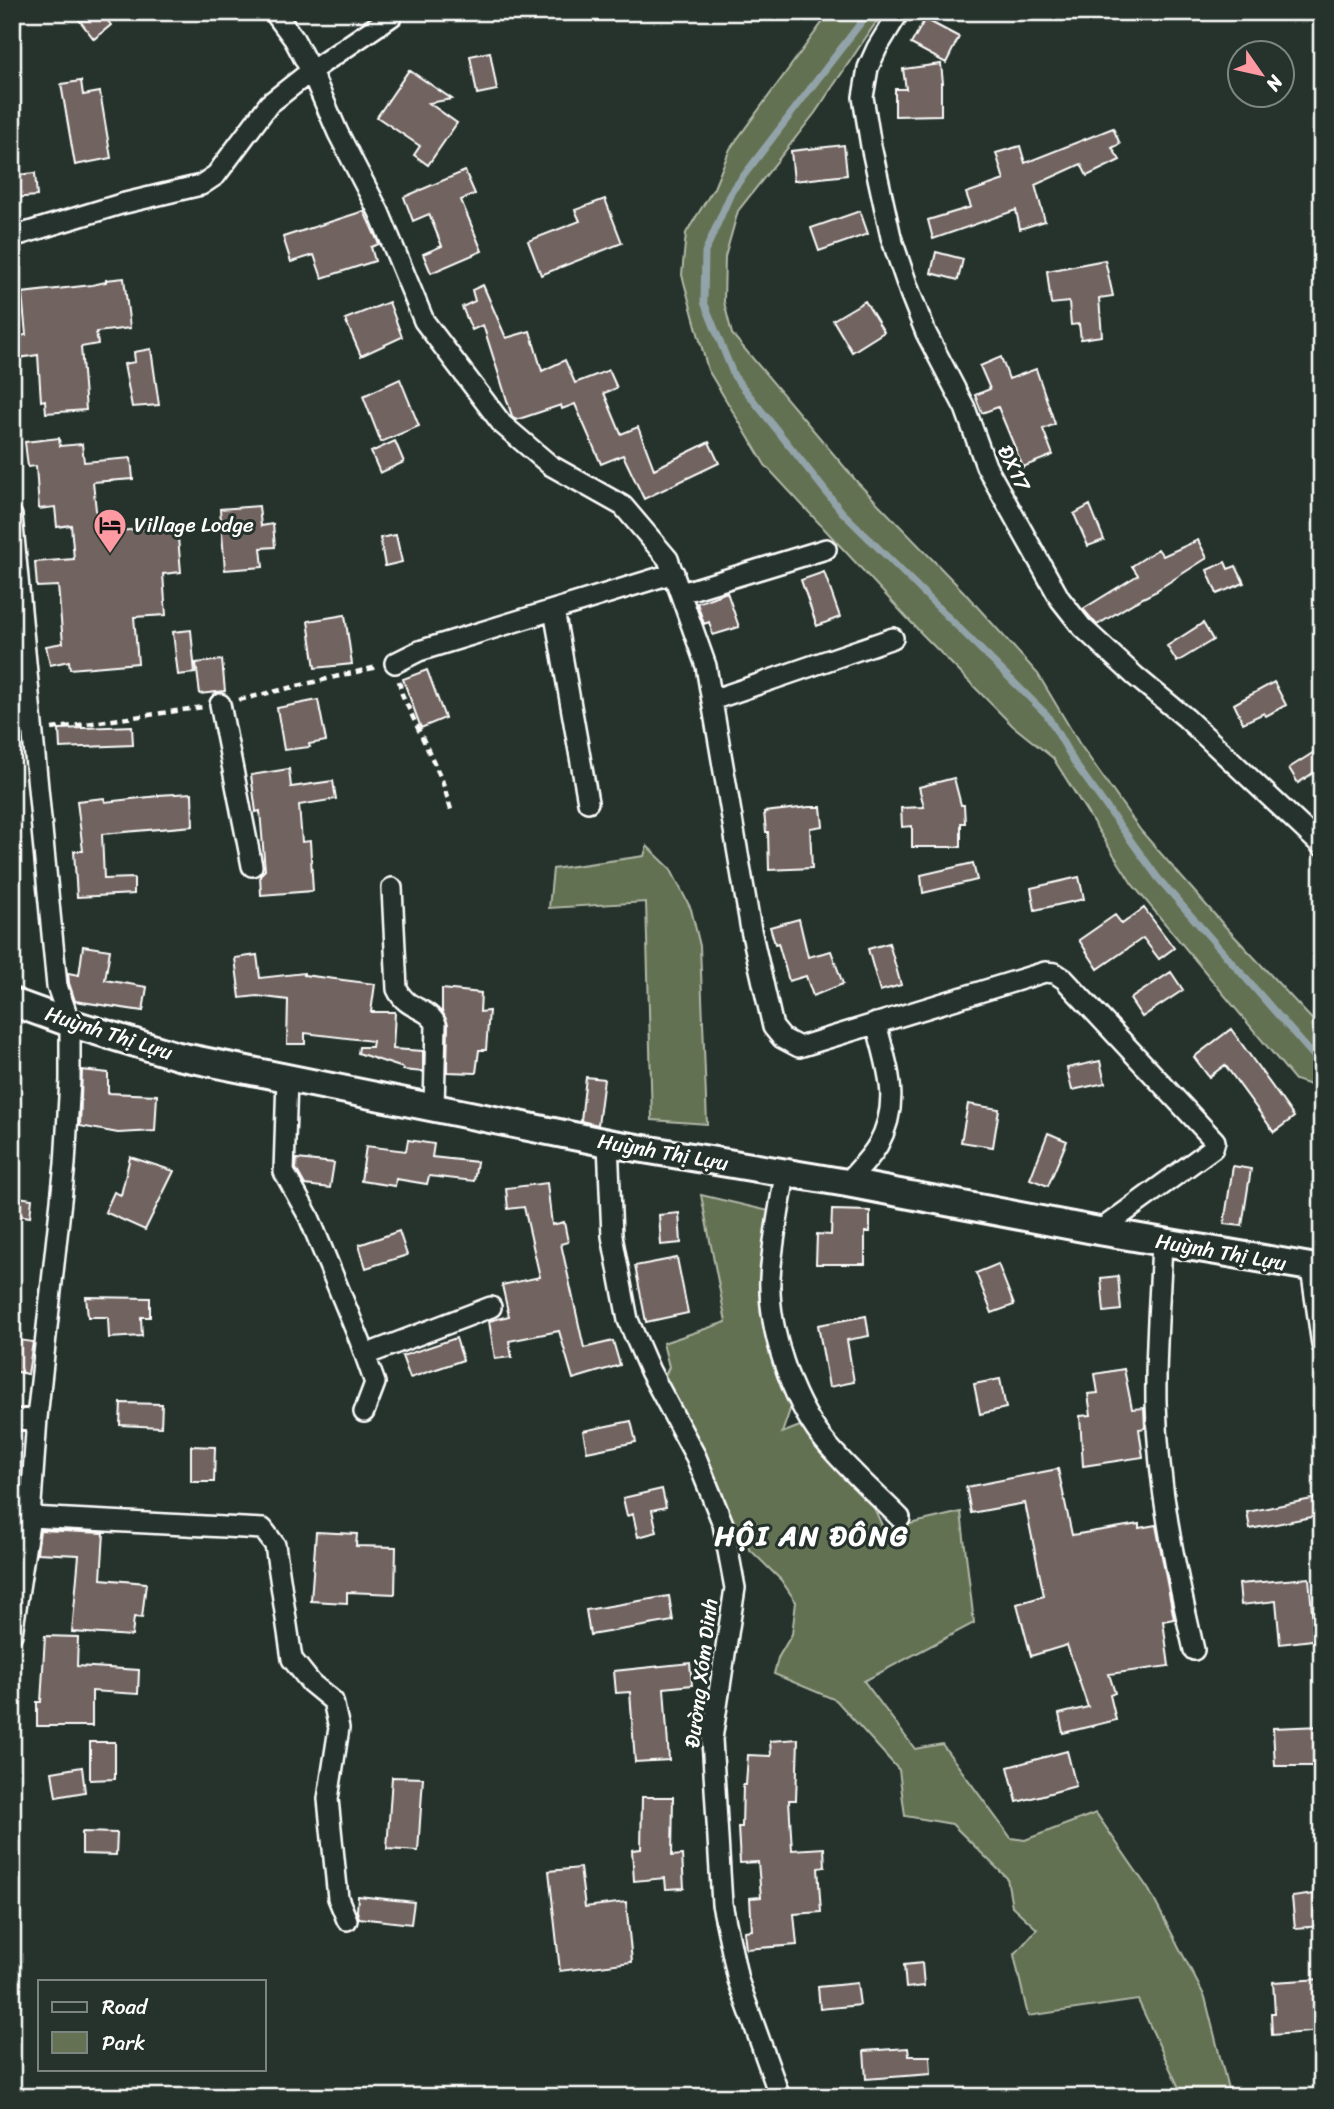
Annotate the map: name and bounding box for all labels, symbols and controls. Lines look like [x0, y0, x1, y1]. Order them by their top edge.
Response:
north arrow [1226, 38, 1296, 108]
text: N [1257, 68, 1293, 99]
street label: ĐX17 [987, 438, 1042, 499]
hotel icon: Village Lodge [91, 506, 129, 555]
place label: Village Lodge [134, 506, 254, 544]
street label: Huỳnh Thị Lựu [40, 994, 178, 1072]
street label: Huỳnh Thị Lựu [595, 1122, 732, 1182]
street label: Huỳnh Thị Lựu [1153, 1222, 1290, 1282]
district label: HỘI AN ĐÔNG [714, 1511, 910, 1560]
street label: Đường Xóm Dinh [673, 1596, 729, 1750]
legend [38, 1980, 266, 2070]
text: Road [102, 1988, 149, 2026]
text: Park [102, 2024, 145, 2062]

